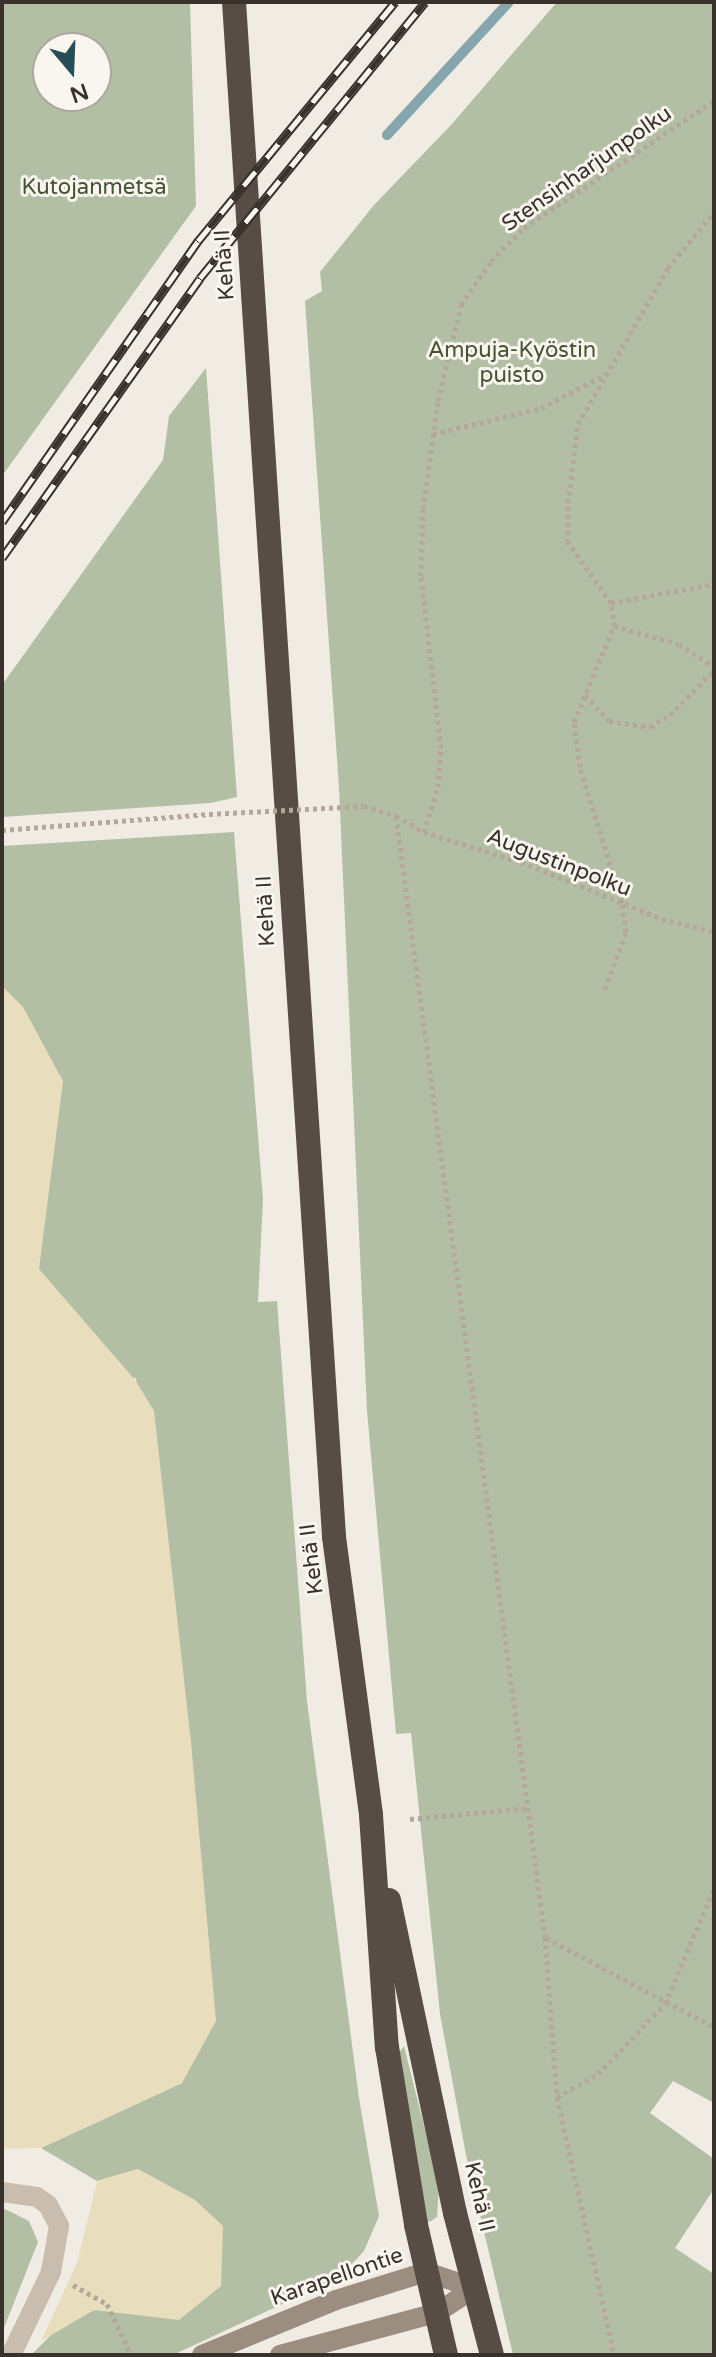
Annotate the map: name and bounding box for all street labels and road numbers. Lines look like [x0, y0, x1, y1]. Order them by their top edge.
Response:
street label: Stensinharjunpolku [497, 100, 677, 238]
street label: Kehä II [209, 229, 241, 301]
street label: Augustinpolku [483, 823, 635, 903]
street label: Kehä II [251, 875, 281, 947]
street label: Kehä II [295, 1522, 329, 1596]
street label: Kehä II [458, 2159, 500, 2235]
street label: Karapellontie [267, 2242, 407, 2312]

